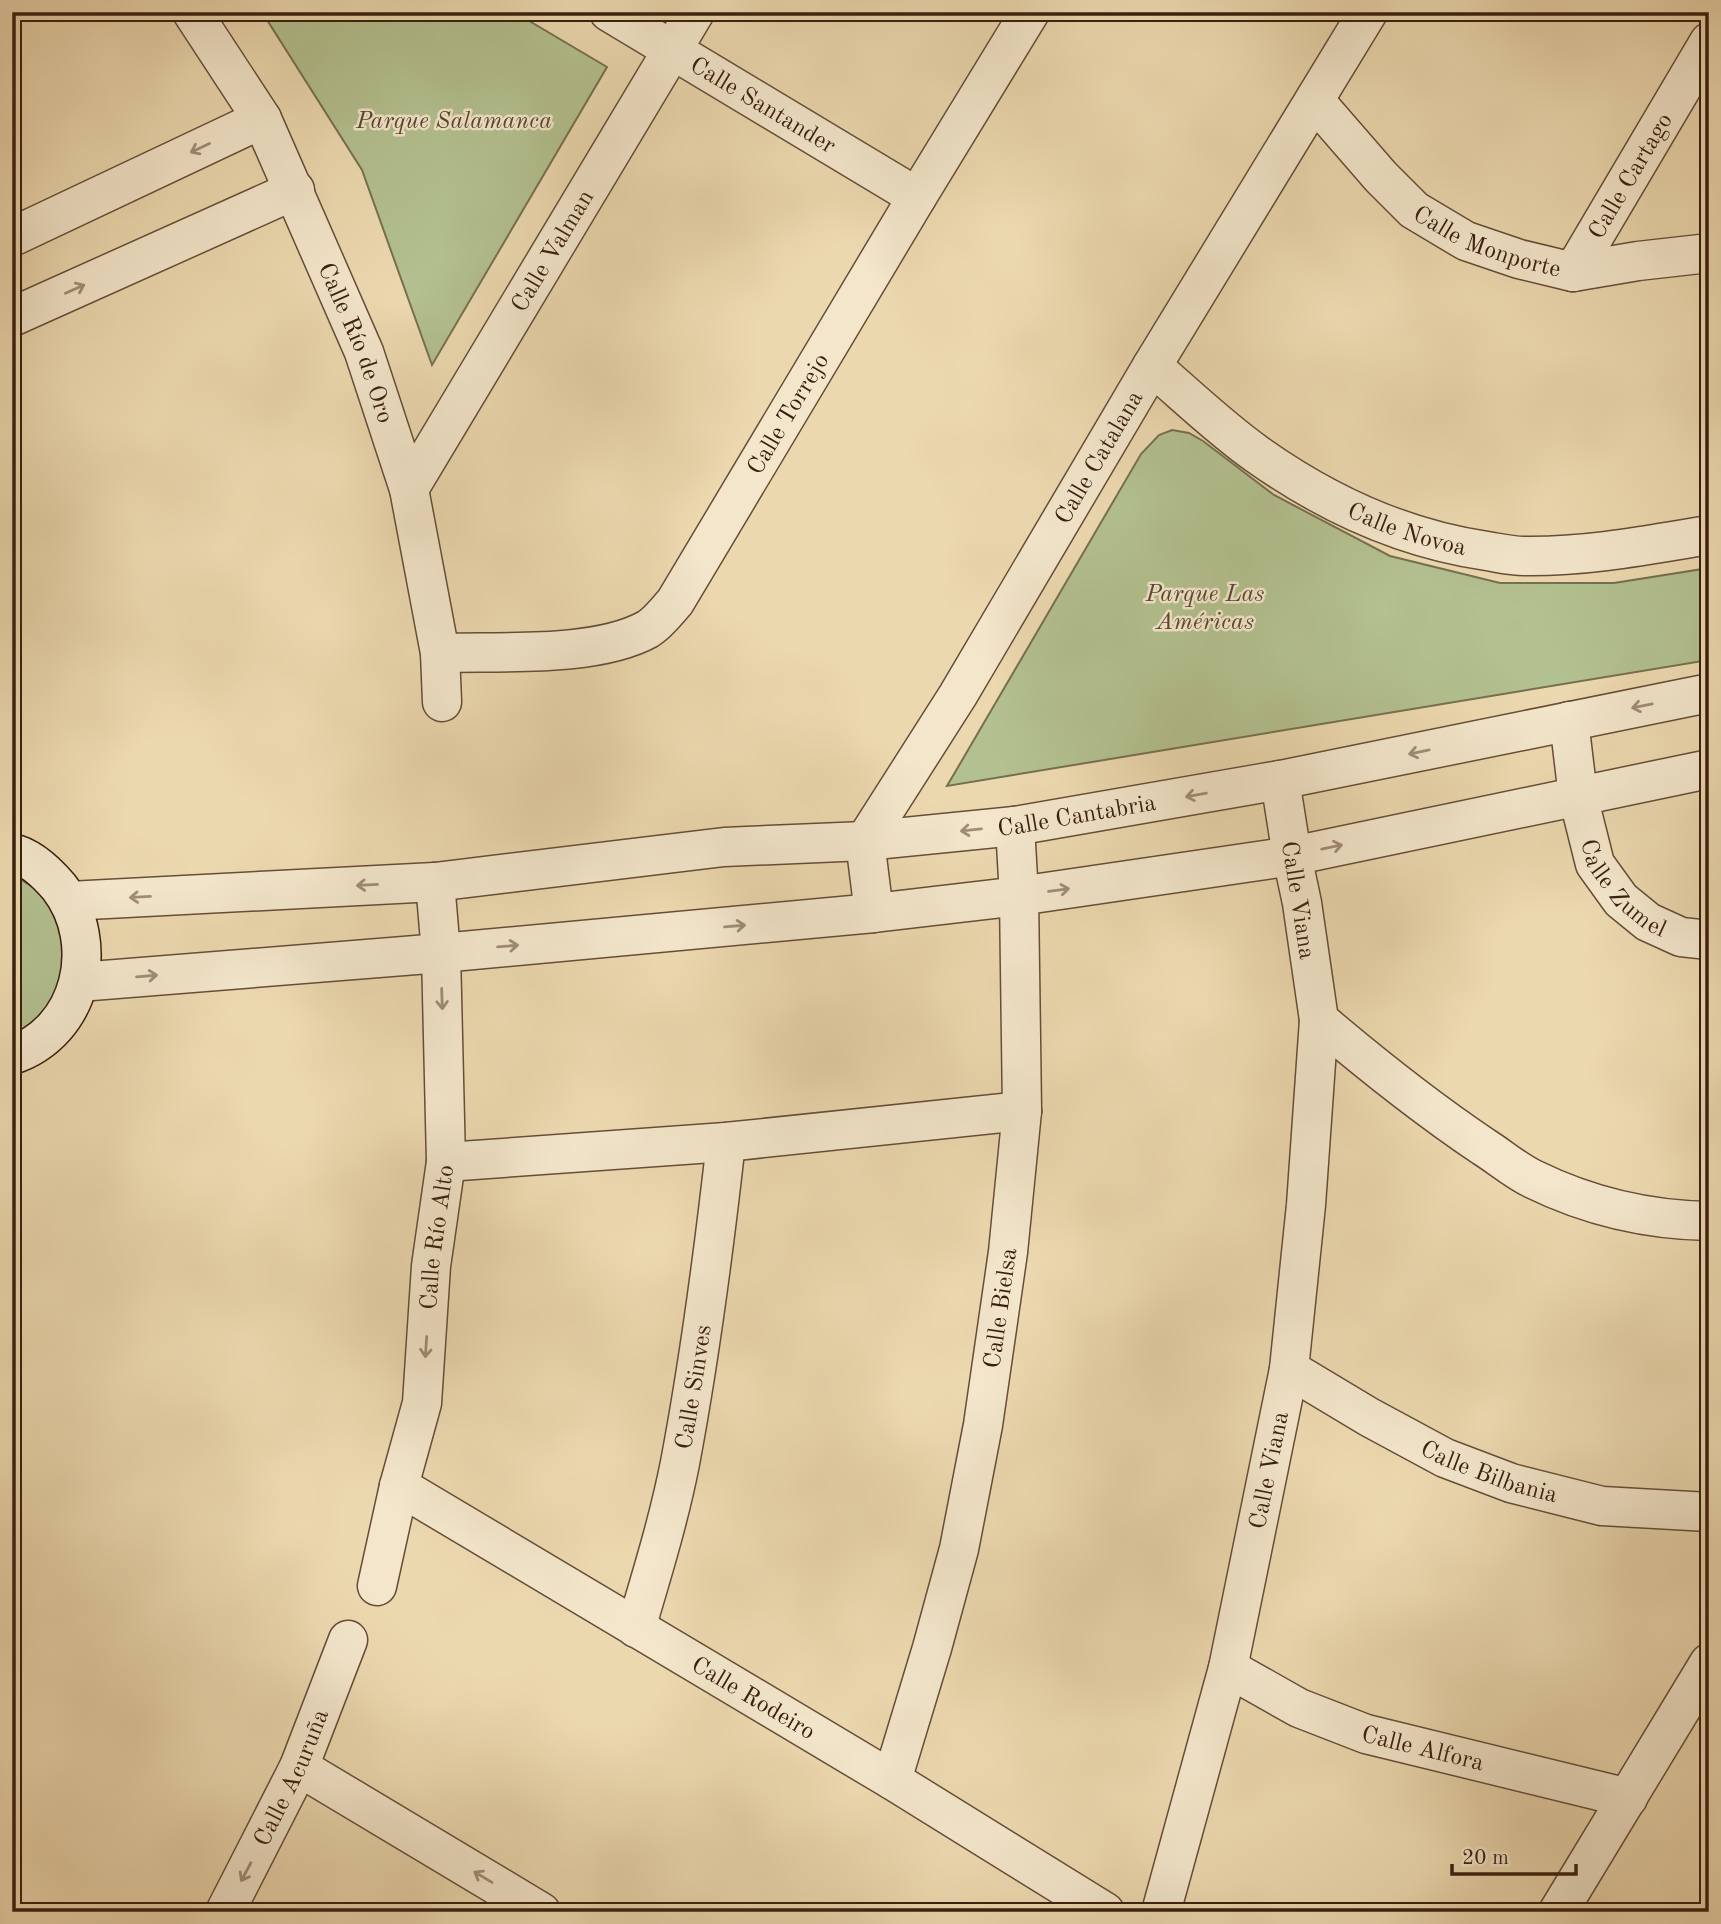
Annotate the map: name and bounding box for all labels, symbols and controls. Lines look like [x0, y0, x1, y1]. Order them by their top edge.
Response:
street label: Calle Santander [685, 54, 839, 159]
park label: Parque Salamanca [355, 110, 552, 134]
street label: Calle Cartago [1585, 110, 1678, 244]
one-way arrow [190, 142, 211, 156]
street label: Calle Valman [508, 186, 599, 317]
street label: Calle Monporte [1409, 202, 1563, 283]
street label: Calle Río de Oro [313, 260, 397, 426]
one-way arrow [63, 282, 85, 295]
street label: Calle Torrejo [744, 350, 835, 479]
street label: Calle Catalana [1052, 387, 1149, 529]
street label: Calle Novoa [1343, 499, 1468, 561]
park label: Parque Las Américas [1145, 583, 1264, 635]
one-way arrow [1631, 700, 1654, 714]
one-way arrow [1408, 745, 1431, 759]
one-way arrow [1185, 788, 1207, 802]
street label: Calle Cantabria [996, 792, 1158, 842]
one-way arrow [960, 824, 983, 837]
street label: Calle Zumel [1575, 837, 1669, 943]
street label: Calle Viana [1276, 840, 1318, 961]
one-way arrow [1320, 840, 1343, 854]
one-way arrow [356, 879, 379, 892]
one-way arrow [1047, 883, 1069, 896]
one-way arrow [129, 891, 152, 904]
one-way arrow [723, 919, 746, 932]
one-way arrow [497, 940, 519, 953]
one-way arrow [135, 969, 158, 982]
one-way arrow [435, 987, 448, 1010]
street label: Calle Río Alto [418, 1163, 459, 1311]
street label: Calle Bielsa [981, 1246, 1022, 1370]
street label: Calle Sinves [673, 1323, 717, 1452]
one-way arrow [419, 1336, 432, 1359]
street label: Calle Viana [1247, 1409, 1294, 1531]
street label: Calle Bilbania [1416, 1437, 1560, 1508]
street label: Calle Rodeiro [687, 1653, 819, 1745]
street label: Calle Acuruña [251, 1706, 334, 1851]
street label: Calle Alfora [1359, 1723, 1486, 1776]
scale bar [1452, 1833, 1576, 1877]
text: 20 m [1462, 1848, 1509, 1869]
one-way arrow [239, 1861, 253, 1882]
one-way arrow [473, 1870, 493, 1884]

